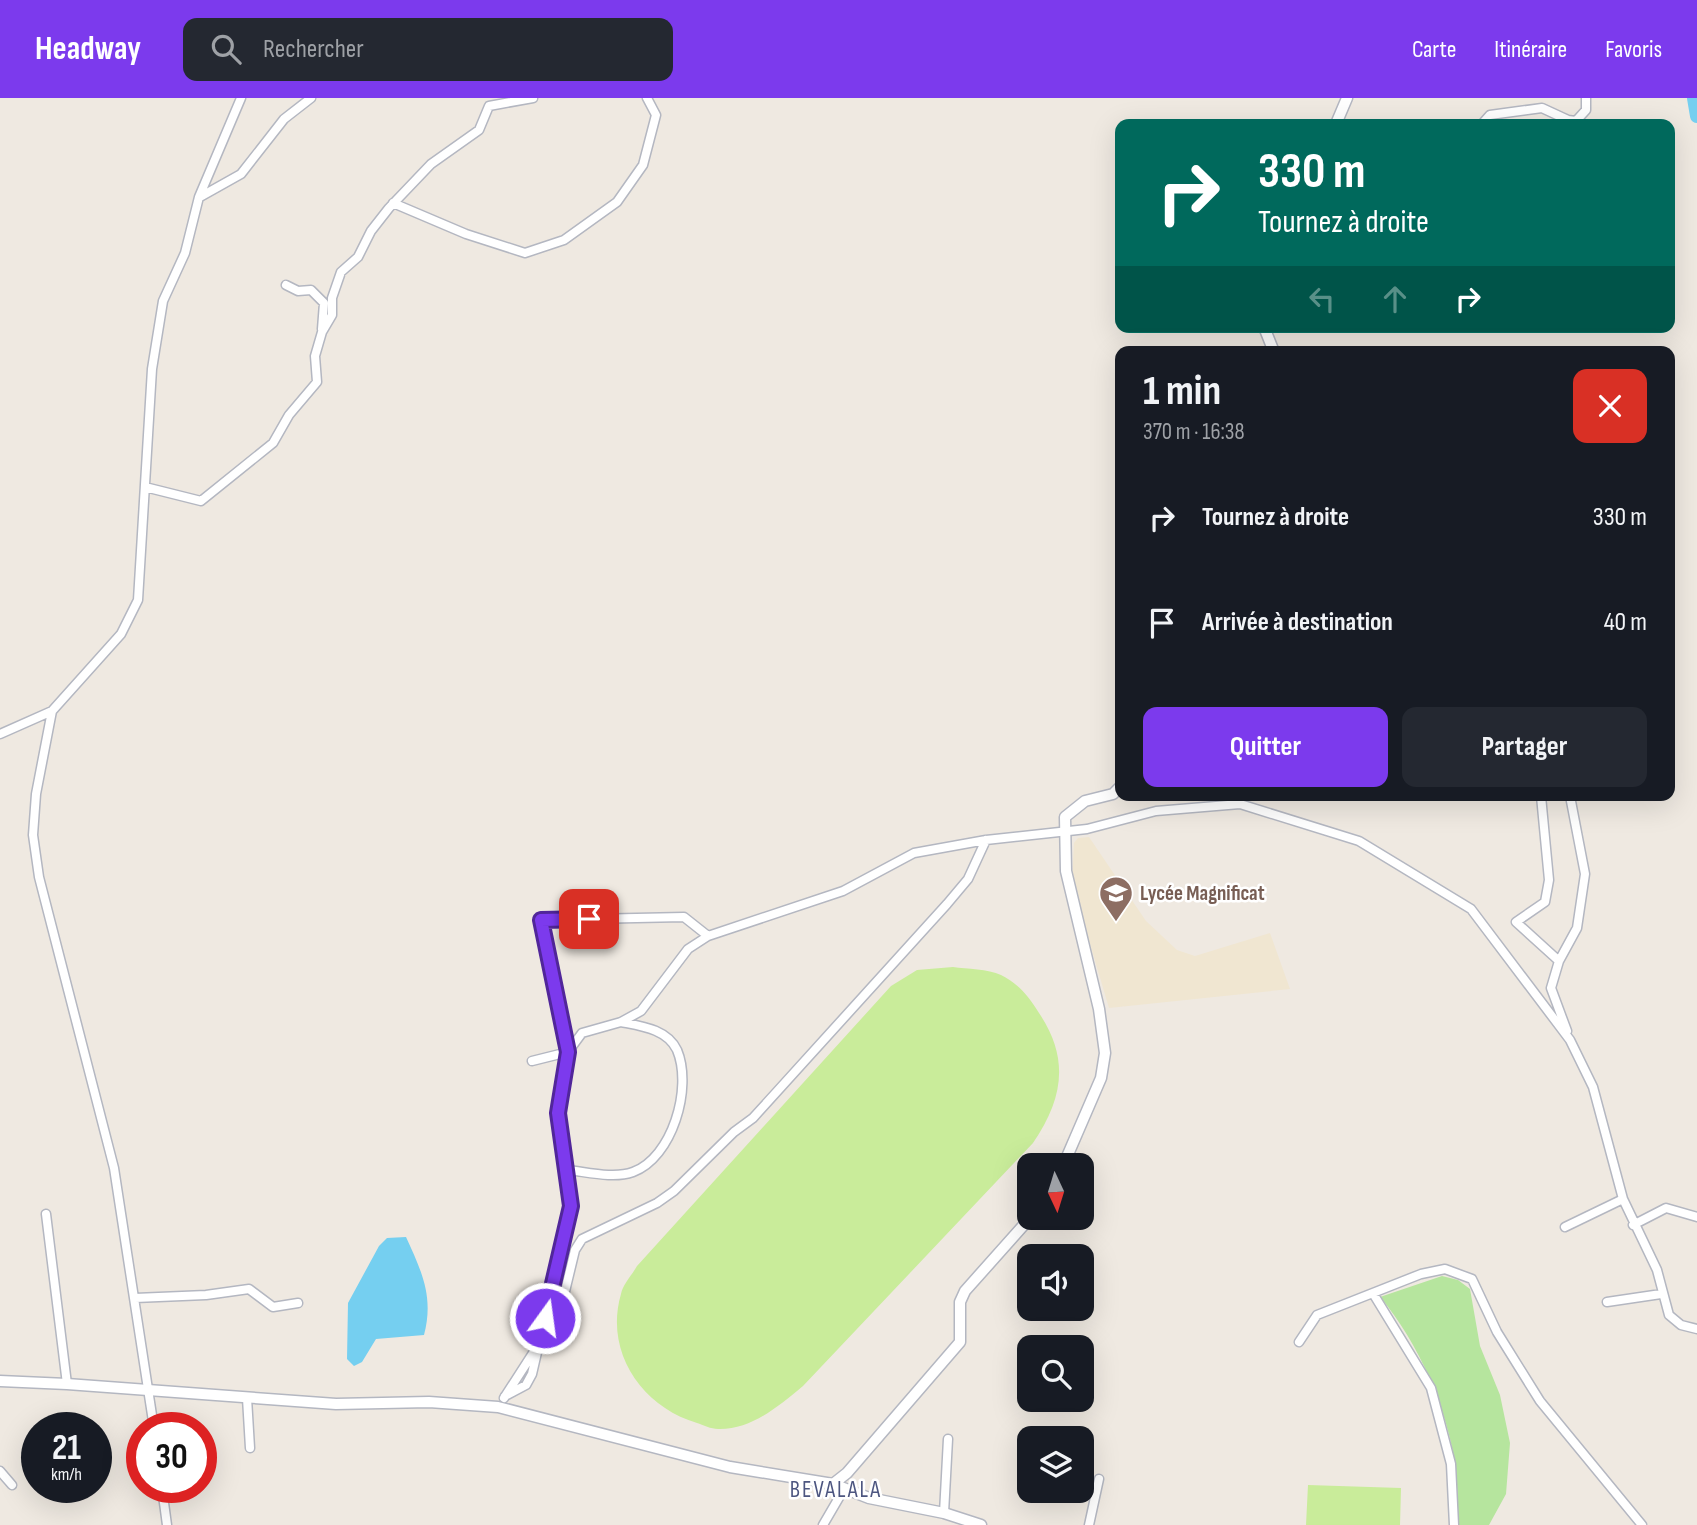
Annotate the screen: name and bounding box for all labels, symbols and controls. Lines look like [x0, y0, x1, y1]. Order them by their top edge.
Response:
search box [183, 18, 673, 81]
text: Headway [35, 29, 141, 69]
icon: search [207, 30, 245, 68]
text: Rechercher [263, 34, 364, 65]
text: Carte [1412, 35, 1456, 64]
text: Itinéraire [1494, 35, 1567, 64]
text: Favoris [1605, 35, 1662, 64]
text: 330 m [1258, 143, 1365, 202]
icon: right [1143, 147, 1234, 238]
text: Tournez à droite [1258, 203, 1429, 242]
icon: left [1303, 280, 1341, 318]
icon: ahead [1376, 280, 1414, 318]
icon: right [1449, 280, 1487, 318]
text: 1 min [1143, 366, 1221, 417]
button: close [1573, 369, 1647, 443]
text: 370 m · 16:38 [1143, 418, 1245, 446]
icon: right [1143, 499, 1181, 537]
text: Tournez à droite [1202, 502, 1349, 533]
text: 330 m [1593, 502, 1647, 533]
icon: arrive [1143, 604, 1181, 642]
text: Arrivée à destination [1202, 607, 1393, 638]
text: 40 m [1604, 607, 1647, 638]
button: Quitter [1143, 707, 1388, 787]
button: Partager [1402, 707, 1647, 787]
school or university icon: Lycée Magnificat [1097, 874, 1135, 923]
place label: Lycée Magnificat [1140, 881, 1265, 906]
pin [559, 889, 619, 949]
icon: arrive [570, 900, 608, 938]
north arrow [1017, 1153, 1094, 1230]
map controls [1017, 1153, 1094, 1503]
button: sound [1017, 1244, 1094, 1321]
position arrow [508, 1281, 582, 1355]
button: search [1017, 1335, 1094, 1412]
speed limit sign: 30 [126, 1412, 217, 1503]
button: layers [1017, 1426, 1094, 1503]
text: 21 [52, 1427, 81, 1470]
text: km/h [51, 1464, 82, 1485]
district label: BEVALALA [790, 1476, 882, 1504]

